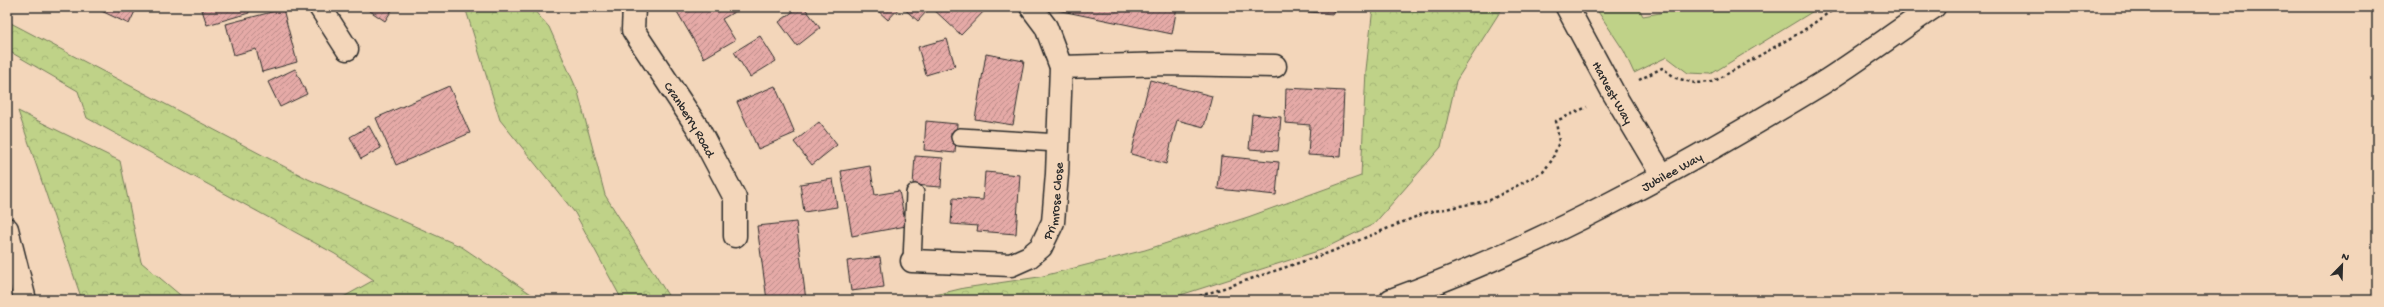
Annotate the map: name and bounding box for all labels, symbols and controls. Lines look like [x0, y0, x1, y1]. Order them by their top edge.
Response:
street label: Harvest Way [1588, 59, 1635, 128]
street label: Cranberry Road [660, 80, 718, 162]
street label: Jubilee Way [1640, 150, 1706, 196]
street label: Primrose Close [1040, 162, 1067, 244]
north arrow [2322, 245, 2362, 285]
text: N [2339, 251, 2351, 265]

